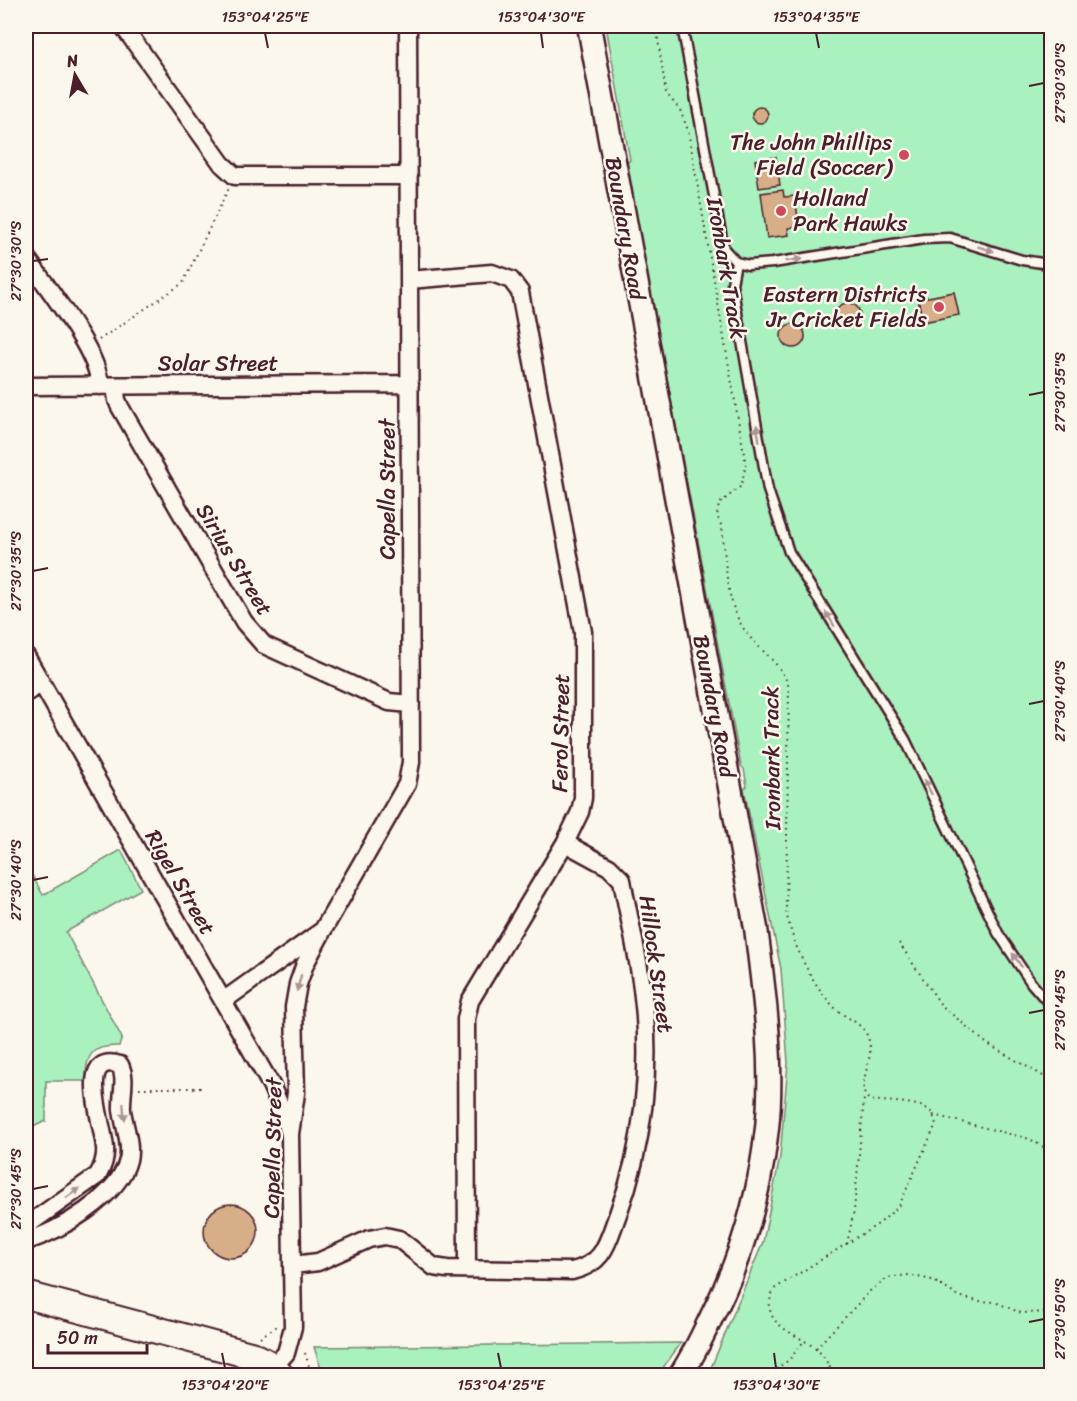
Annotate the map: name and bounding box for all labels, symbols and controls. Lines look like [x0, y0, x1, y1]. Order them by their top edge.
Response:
text: 153°04'25"E [221, 4, 310, 30]
text: 153°04'30"E [498, 4, 586, 30]
text: 153°04'35"E [773, 4, 861, 30]
text: 27°30'30"S [1047, 42, 1073, 123]
north arrow [45, 45, 105, 105]
text: N [64, 45, 81, 76]
place label: The John Phillips Field (Soccer) [730, 123, 893, 187]
marker: The John Phillips Field (Soccer) [897, 148, 911, 162]
street label: Boundary Road [594, 153, 658, 304]
place label: Holland Park Hawks [793, 179, 908, 243]
street label: Ironbark Track [695, 193, 758, 342]
marker: Holland Park Hawks [774, 204, 788, 218]
text: 27°30'30"S [3, 220, 29, 301]
one-way arrow [977, 245, 995, 254]
one-way arrow [785, 255, 804, 264]
place label: Eastern Districts Jr Cricket Fields [763, 275, 928, 339]
marker: Eastern Districts Jr Cricket Fields [932, 300, 946, 314]
street label: Solar Street [158, 344, 279, 383]
text: 27°30'35"S [1047, 351, 1073, 432]
street label: Capella Street [368, 417, 407, 559]
one-way arrow [753, 423, 762, 442]
street label: Sirius Street [185, 495, 284, 624]
text: 27°30'35"S [3, 530, 29, 611]
one-way arrow [825, 610, 836, 627]
street label: Boundary Road [682, 631, 748, 782]
text: 27°30'40"S [1047, 660, 1073, 742]
street label: Ferol Street [540, 673, 581, 793]
street label: Ironbark Track [751, 686, 792, 831]
one-way arrow [924, 778, 933, 795]
street label: Rigel Street [134, 822, 227, 943]
text: 27°30'40"S [3, 839, 29, 921]
street label: Hillock Street [628, 893, 686, 1036]
one-way arrow [1011, 953, 1023, 969]
text: 27°30'45"S [1047, 969, 1073, 1051]
one-way arrow [294, 974, 304, 993]
street label: Capella Street [252, 1076, 293, 1219]
one-way arrow [119, 1103, 129, 1122]
text: 27°30'45"S [3, 1148, 29, 1230]
one-way arrow [66, 1187, 81, 1199]
text: 27°30'50"S [1047, 1278, 1073, 1360]
scale bar [48, 1317, 147, 1355]
text: 50 m [57, 1322, 98, 1354]
text: 153°04'20"E [181, 1372, 270, 1398]
text: 153°04'25"E [457, 1372, 546, 1398]
text: 153°04'30"E [733, 1372, 821, 1398]

